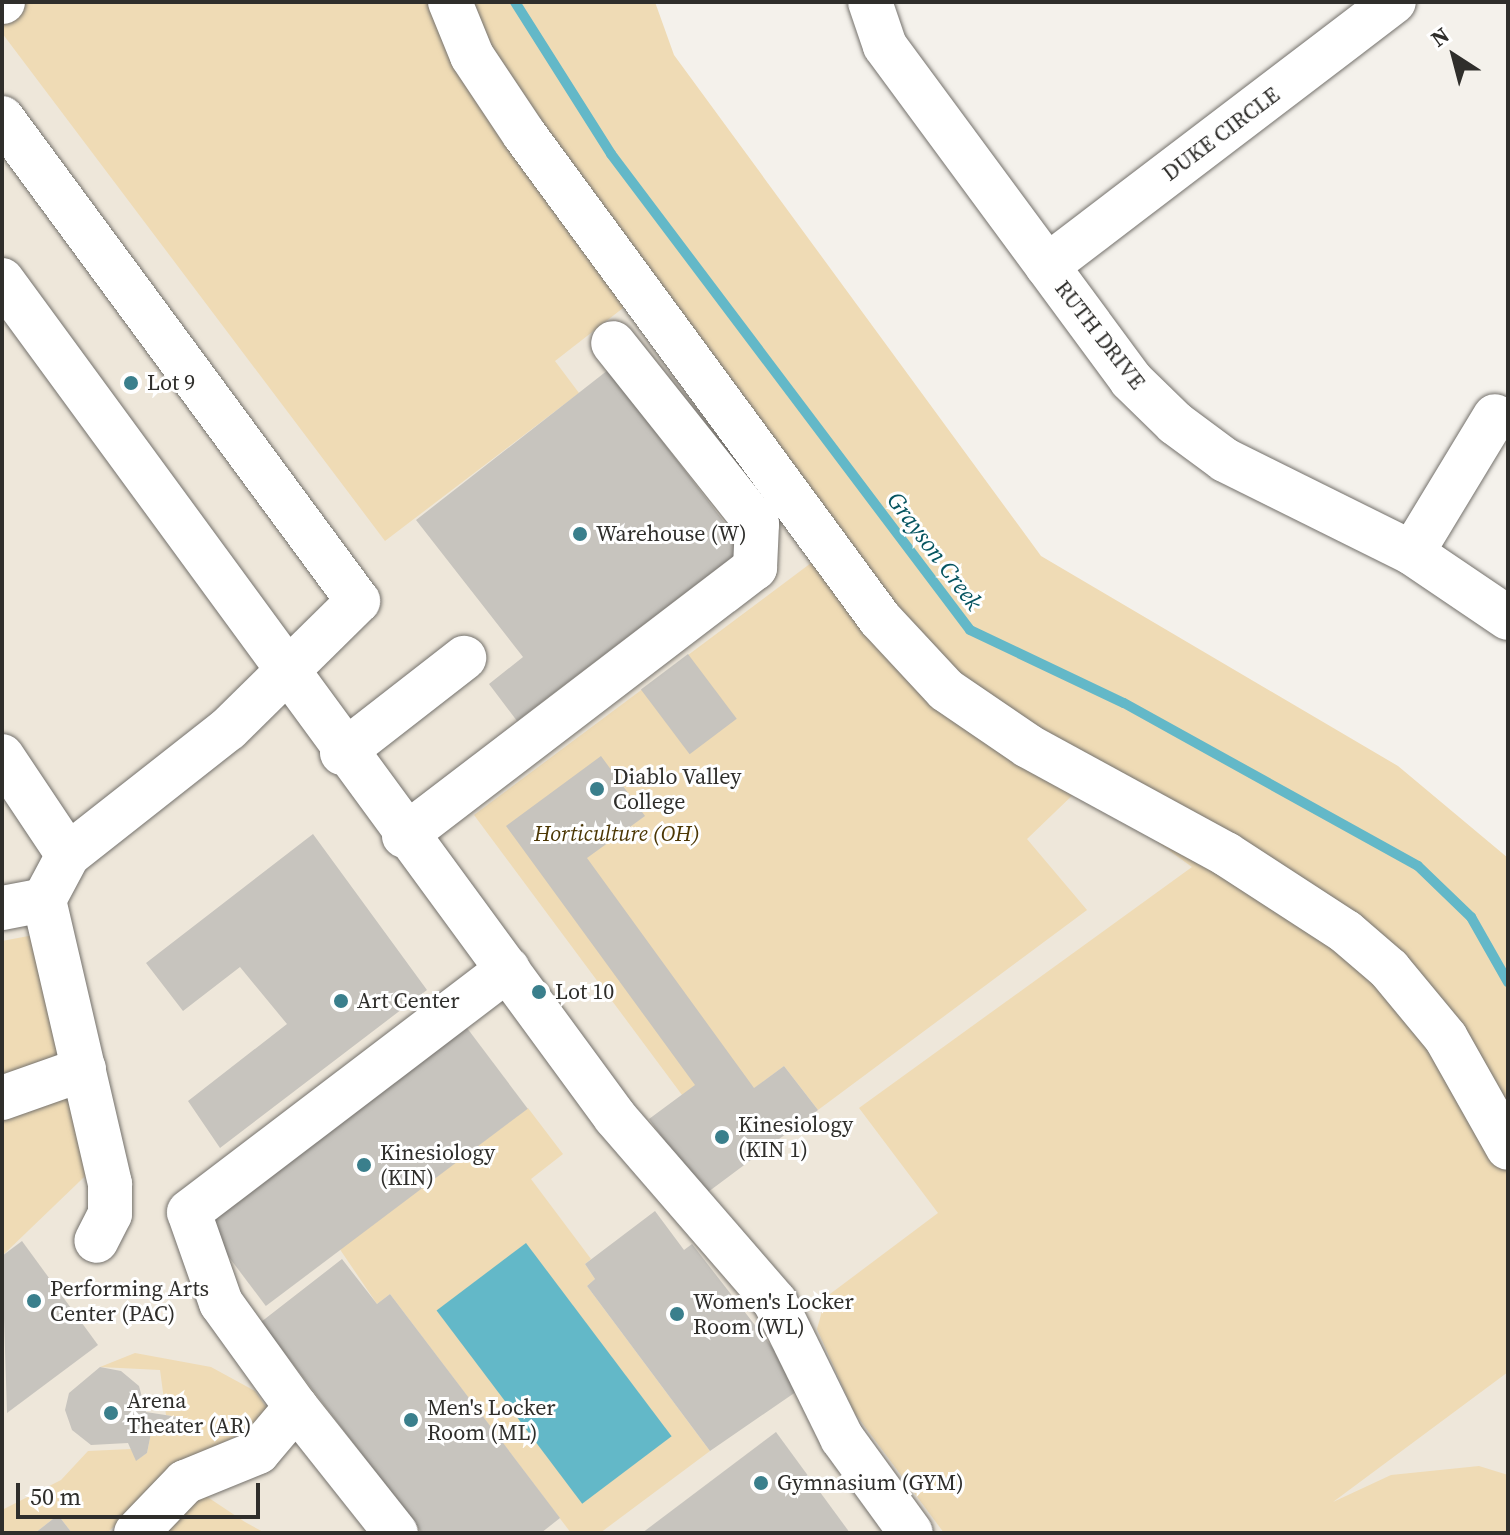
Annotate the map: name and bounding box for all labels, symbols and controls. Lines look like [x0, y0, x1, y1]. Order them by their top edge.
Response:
north arrow [1414, 16, 1494, 96]
text: N [1425, 20, 1455, 53]
street label: DUKE CIRCLE [1157, 81, 1285, 187]
street label: RUTH DRIVE [1049, 275, 1151, 395]
place label: Lot 9 [147, 370, 195, 396]
marker: Lot 9 [122, 374, 140, 392]
water label: Grayson Creek [881, 486, 989, 616]
place label: Warehouse (W) [596, 521, 747, 547]
marker: Warehouse (W) [571, 525, 589, 543]
place label: Diablo Valley College [613, 763, 742, 814]
marker: Diablo Valley College [588, 780, 606, 798]
park label: Horticulture (OH) [534, 821, 700, 847]
place label: Lot 10 [555, 979, 614, 1005]
marker: Lot 10 [530, 983, 548, 1001]
place label: Art Center [357, 988, 460, 1014]
marker: Art Center [332, 992, 350, 1010]
place label: Kinesiology (KIN 1) [738, 1111, 853, 1162]
marker: Kinesiology (KIN 1) [713, 1128, 731, 1146]
place label: Kinesiology (KIN) [380, 1139, 495, 1190]
marker: Kinesiology (KIN) [355, 1156, 373, 1174]
place label: Performing Arts Center (PAC) [50, 1275, 209, 1326]
place label: Women's Locker Room (WL) [693, 1288, 854, 1340]
marker: Performing Arts Center (PAC) [25, 1292, 43, 1310]
marker: Women's Locker Room (WL) [668, 1305, 686, 1323]
place label: Arena Theater (AR) [127, 1387, 251, 1438]
place label: Men's Locker Room (ML) [427, 1394, 556, 1446]
marker: Arena Theater (AR) [102, 1404, 120, 1422]
marker: Men's Locker Room (ML) [402, 1411, 420, 1429]
scale bar [20, 1467, 264, 1517]
place label: Gymnasium (GYM) [777, 1470, 964, 1496]
marker: Gymnasium (GYM) [752, 1474, 770, 1492]
text: 50 m [30, 1480, 81, 1513]

